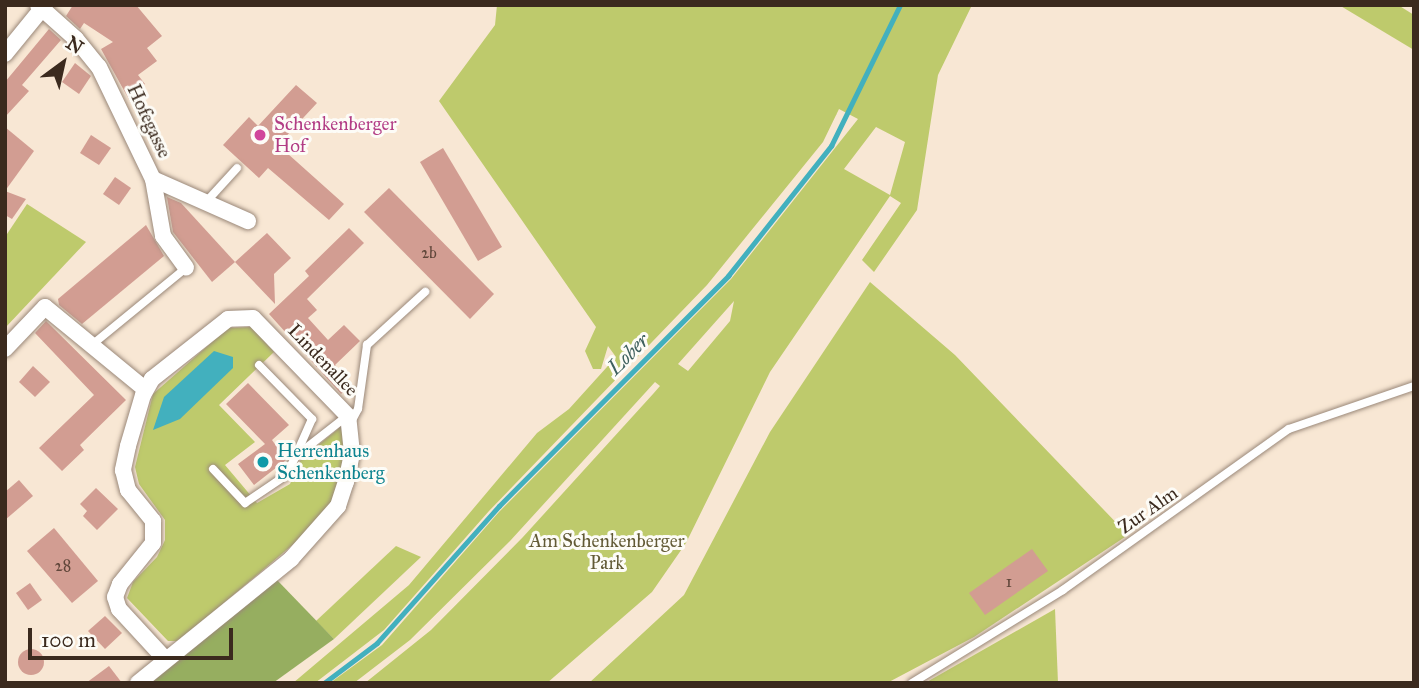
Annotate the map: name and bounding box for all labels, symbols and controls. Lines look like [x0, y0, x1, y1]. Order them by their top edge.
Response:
north arrow [28, 28, 98, 98]
text: N [62, 31, 88, 59]
street label: Hofegasse [122, 81, 176, 161]
place label: Schenkenberger Hof [274, 113, 397, 157]
marker: Schenkenberger Hof [252, 127, 268, 143]
house number: 2b [421, 243, 437, 263]
street label: Lindenallee [283, 319, 363, 401]
water label: Lober [602, 328, 654, 380]
place label: Herrenhaus Schenkenberg [277, 440, 385, 484]
marker: Herrenhaus Schenkenberg [255, 454, 271, 470]
street label: Zur Alm [1114, 481, 1182, 539]
park label: Am Schenkenberger Park [529, 530, 685, 574]
house number: 28 [55, 556, 71, 576]
house number: 1 [1006, 572, 1012, 592]
scale bar [32, 614, 236, 658]
text: 100 m [41, 627, 96, 653]

